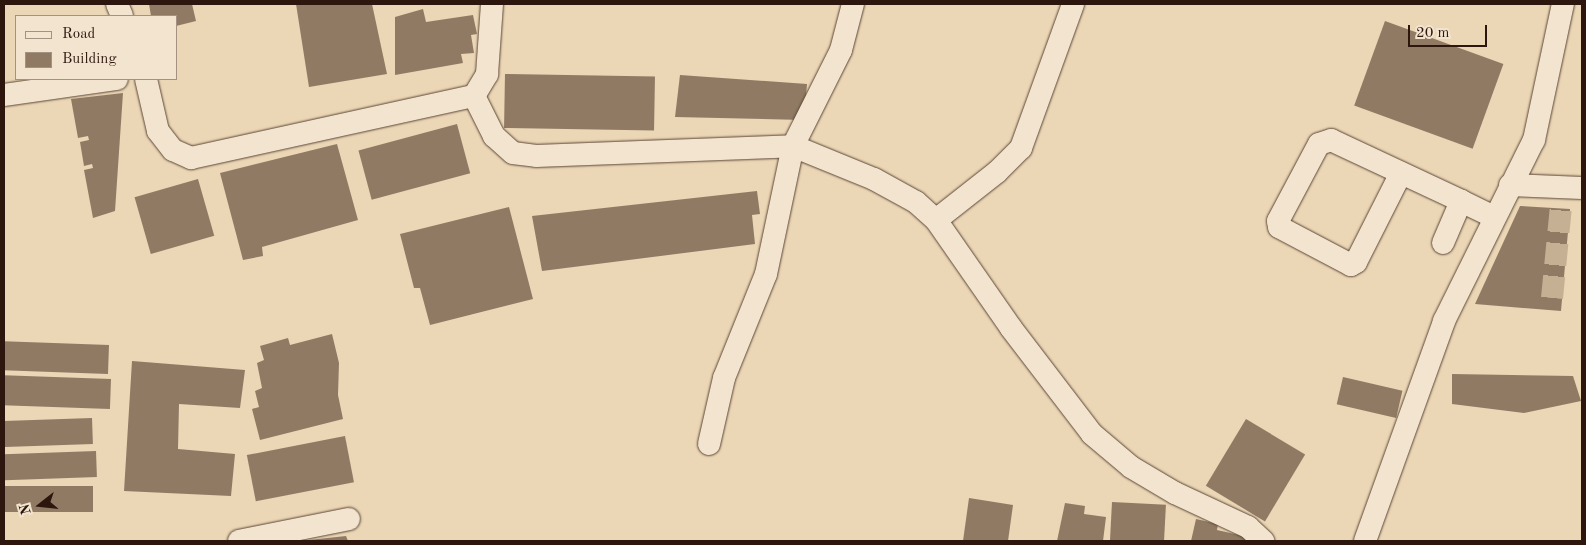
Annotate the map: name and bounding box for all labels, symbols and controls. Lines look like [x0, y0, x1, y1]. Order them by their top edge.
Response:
legend [15, 15, 178, 80]
scale bar [1411, 15, 1490, 47]
text: 20 m [1416, 26, 1450, 41]
text: Road [62, 27, 95, 42]
text: Building [62, 52, 117, 67]
north arrow [15, 480, 65, 530]
text: N [17, 502, 34, 516]

